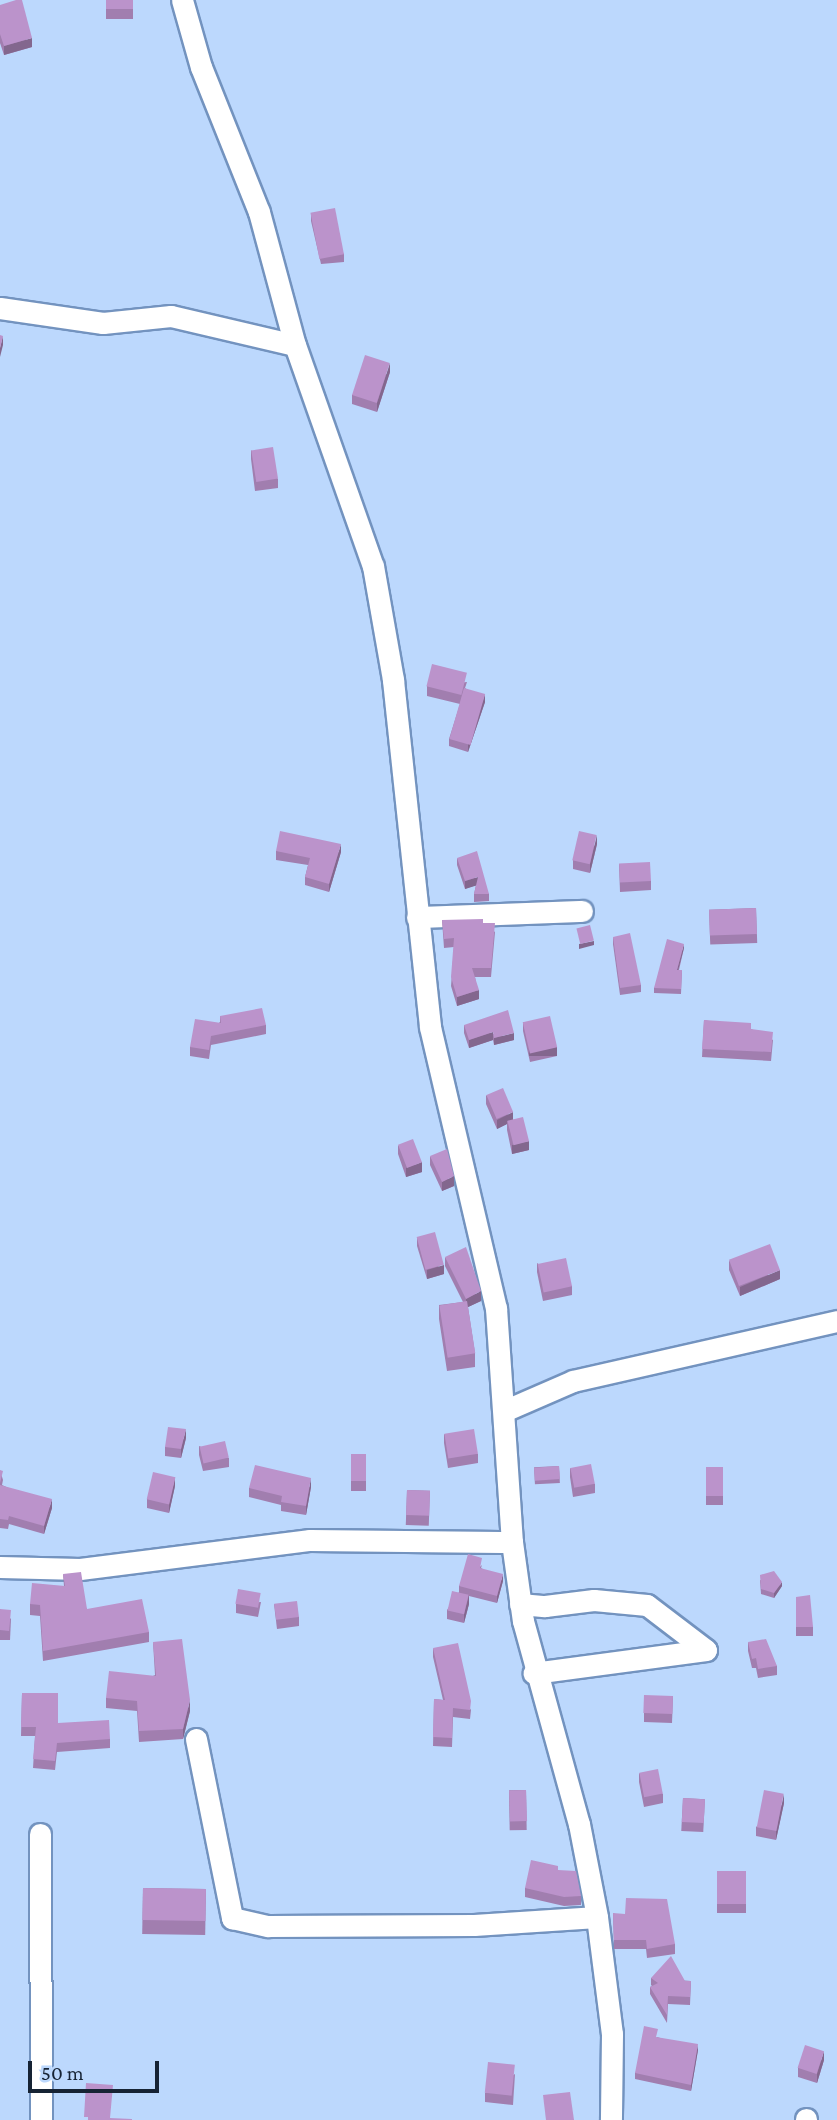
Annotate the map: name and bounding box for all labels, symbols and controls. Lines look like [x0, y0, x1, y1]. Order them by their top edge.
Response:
scale bar [32, 2046, 163, 2090]
text: 50 m [41, 2061, 84, 2085]

